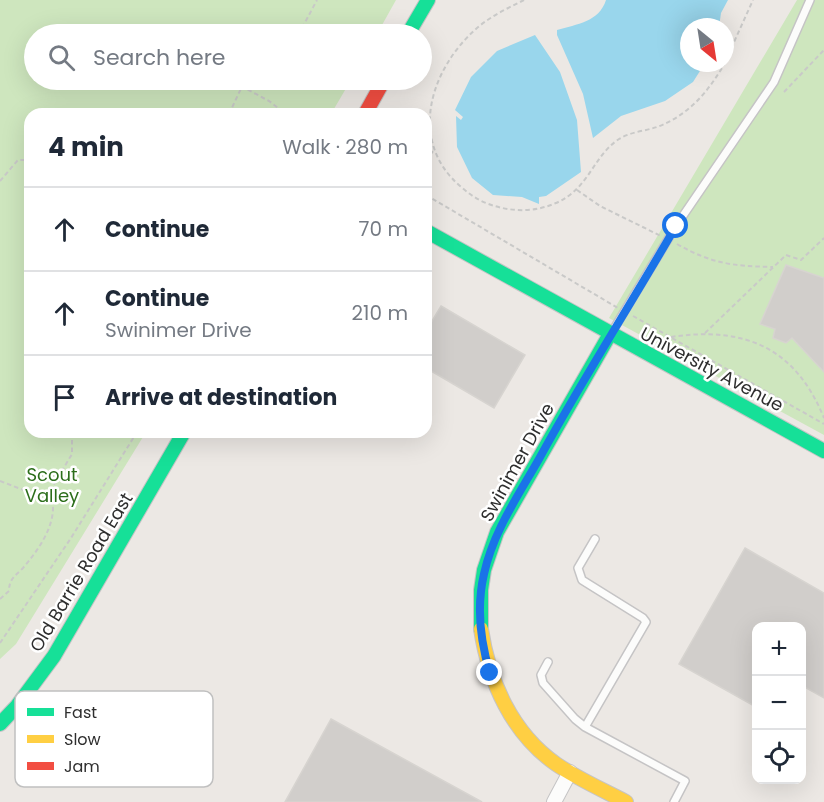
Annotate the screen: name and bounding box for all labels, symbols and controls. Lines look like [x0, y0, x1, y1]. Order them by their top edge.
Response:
north arrow [680, 18, 734, 72]
search box [24, 24, 432, 90]
icon: search [45, 41, 78, 74]
text: Search here [93, 42, 226, 73]
text: 4 min [48, 129, 124, 165]
text: Walk · 280 m [282, 133, 408, 161]
route start [662, 212, 688, 238]
icon: ahead [48, 213, 81, 246]
text: Continue [105, 214, 209, 245]
text: 70 m [359, 215, 408, 243]
text: Continue [105, 283, 209, 314]
icon: ahead [48, 297, 81, 330]
text: 210 m [352, 299, 408, 327]
text: Swinimer Drive [105, 316, 252, 344]
street label: University Avenue [636, 321, 788, 417]
icon: arrive [48, 381, 81, 414]
text: Arrive at destination [105, 382, 337, 413]
street label: Swinimer Drive [474, 398, 560, 526]
park label: Scout Valley [25, 462, 79, 508]
street label: Old Barrie Road East [24, 488, 138, 656]
map controls [752, 622, 806, 784]
button: + [752, 622, 806, 676]
route end [476, 659, 502, 685]
button: − [752, 676, 806, 730]
legend [15, 691, 213, 787]
text: Fast [64, 701, 97, 724]
text: Slow [64, 728, 101, 751]
button: locate [752, 730, 806, 784]
text: Jam [64, 755, 100, 778]

